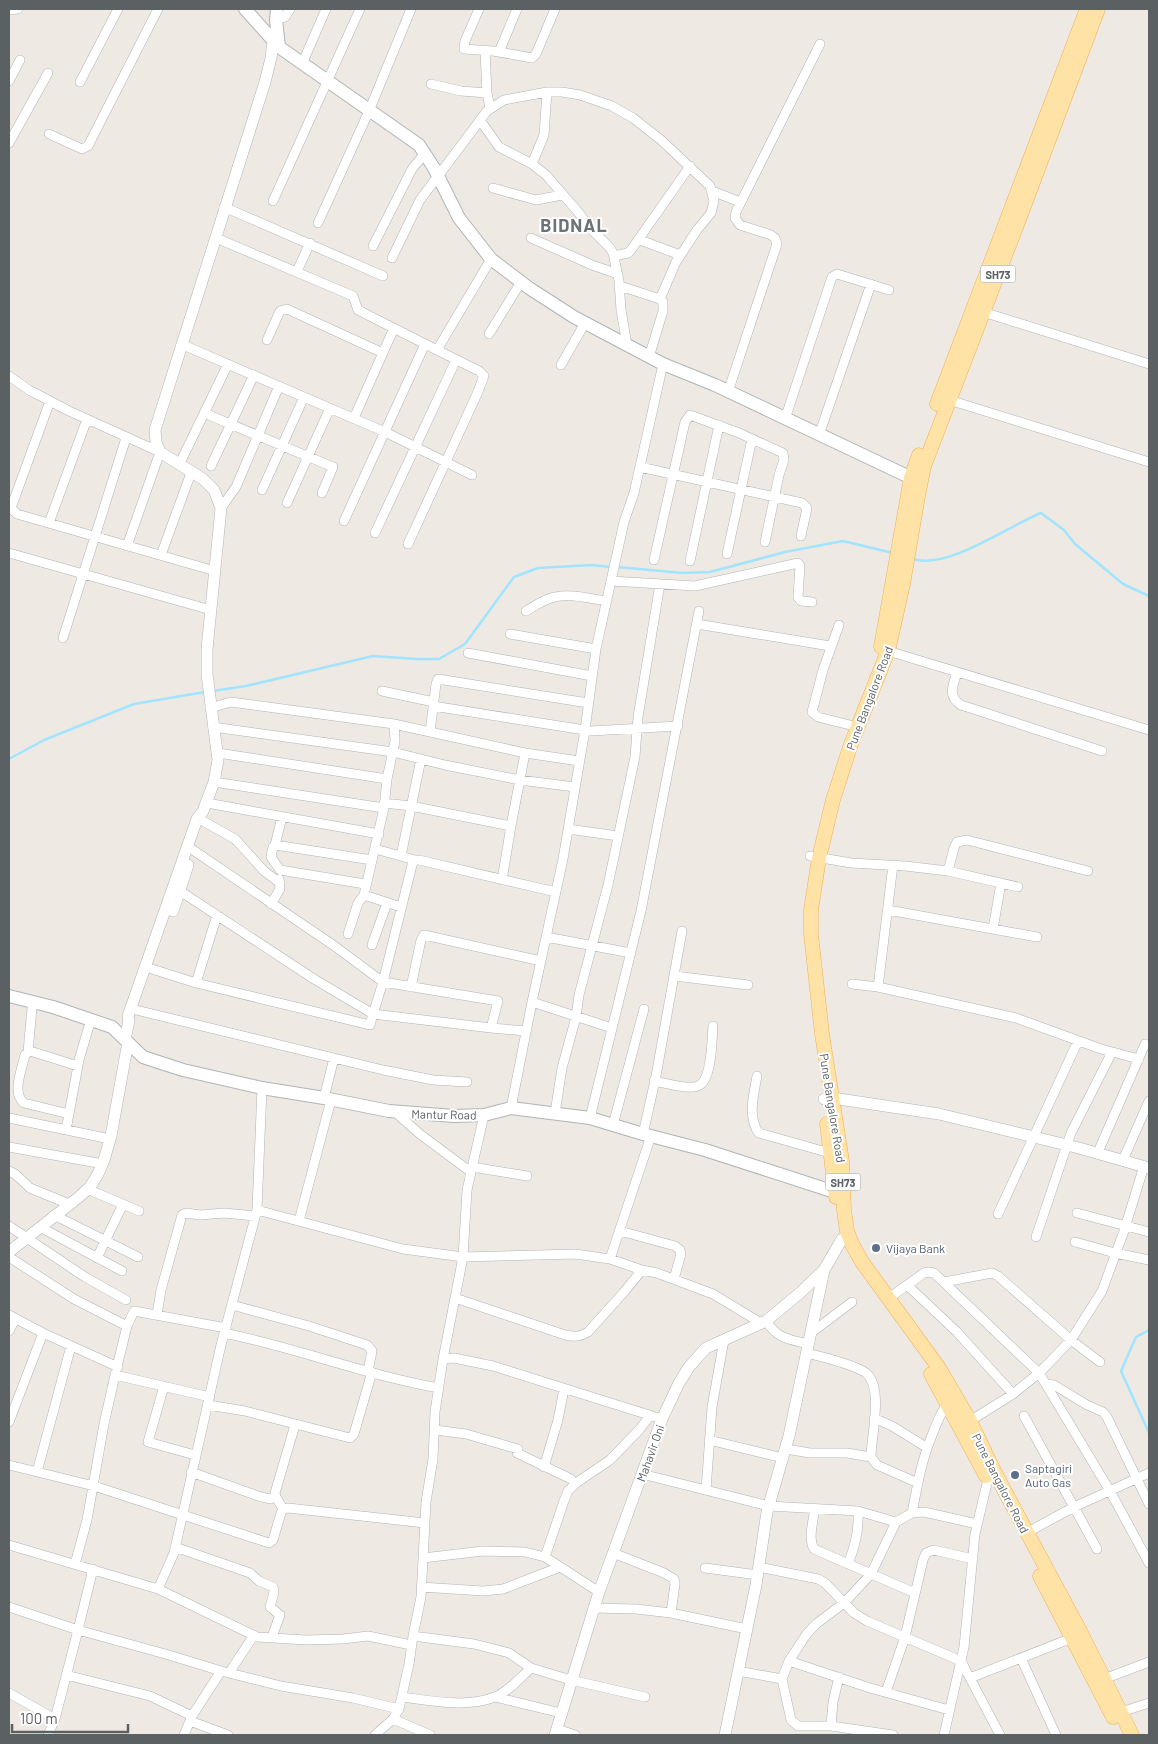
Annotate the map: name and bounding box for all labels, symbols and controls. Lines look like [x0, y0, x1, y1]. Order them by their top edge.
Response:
district label: BIDNAL [540, 214, 608, 236]
road number: SH73 [980, 266, 1016, 282]
street label: Pune Bangalore Road [843, 644, 895, 752]
street label: Pune Bangalore Road [817, 1052, 849, 1164]
street label: Mantur Road [411, 1106, 477, 1122]
road number: SH73 [826, 1174, 860, 1190]
place label: Vijaya Bank [886, 1241, 945, 1255]
marker: Vijaya Bank [870, 1242, 882, 1254]
street label: Mahavir Oni [633, 1423, 667, 1483]
street label: Pune Bangalore Road [970, 1431, 1032, 1535]
place label: Saptagiri Auto Gas [1025, 1461, 1072, 1489]
marker: Saptagiri Auto Gas [1009, 1469, 1021, 1481]
scale bar [12, 1702, 129, 1734]
text: 100 m [20, 1709, 58, 1727]

